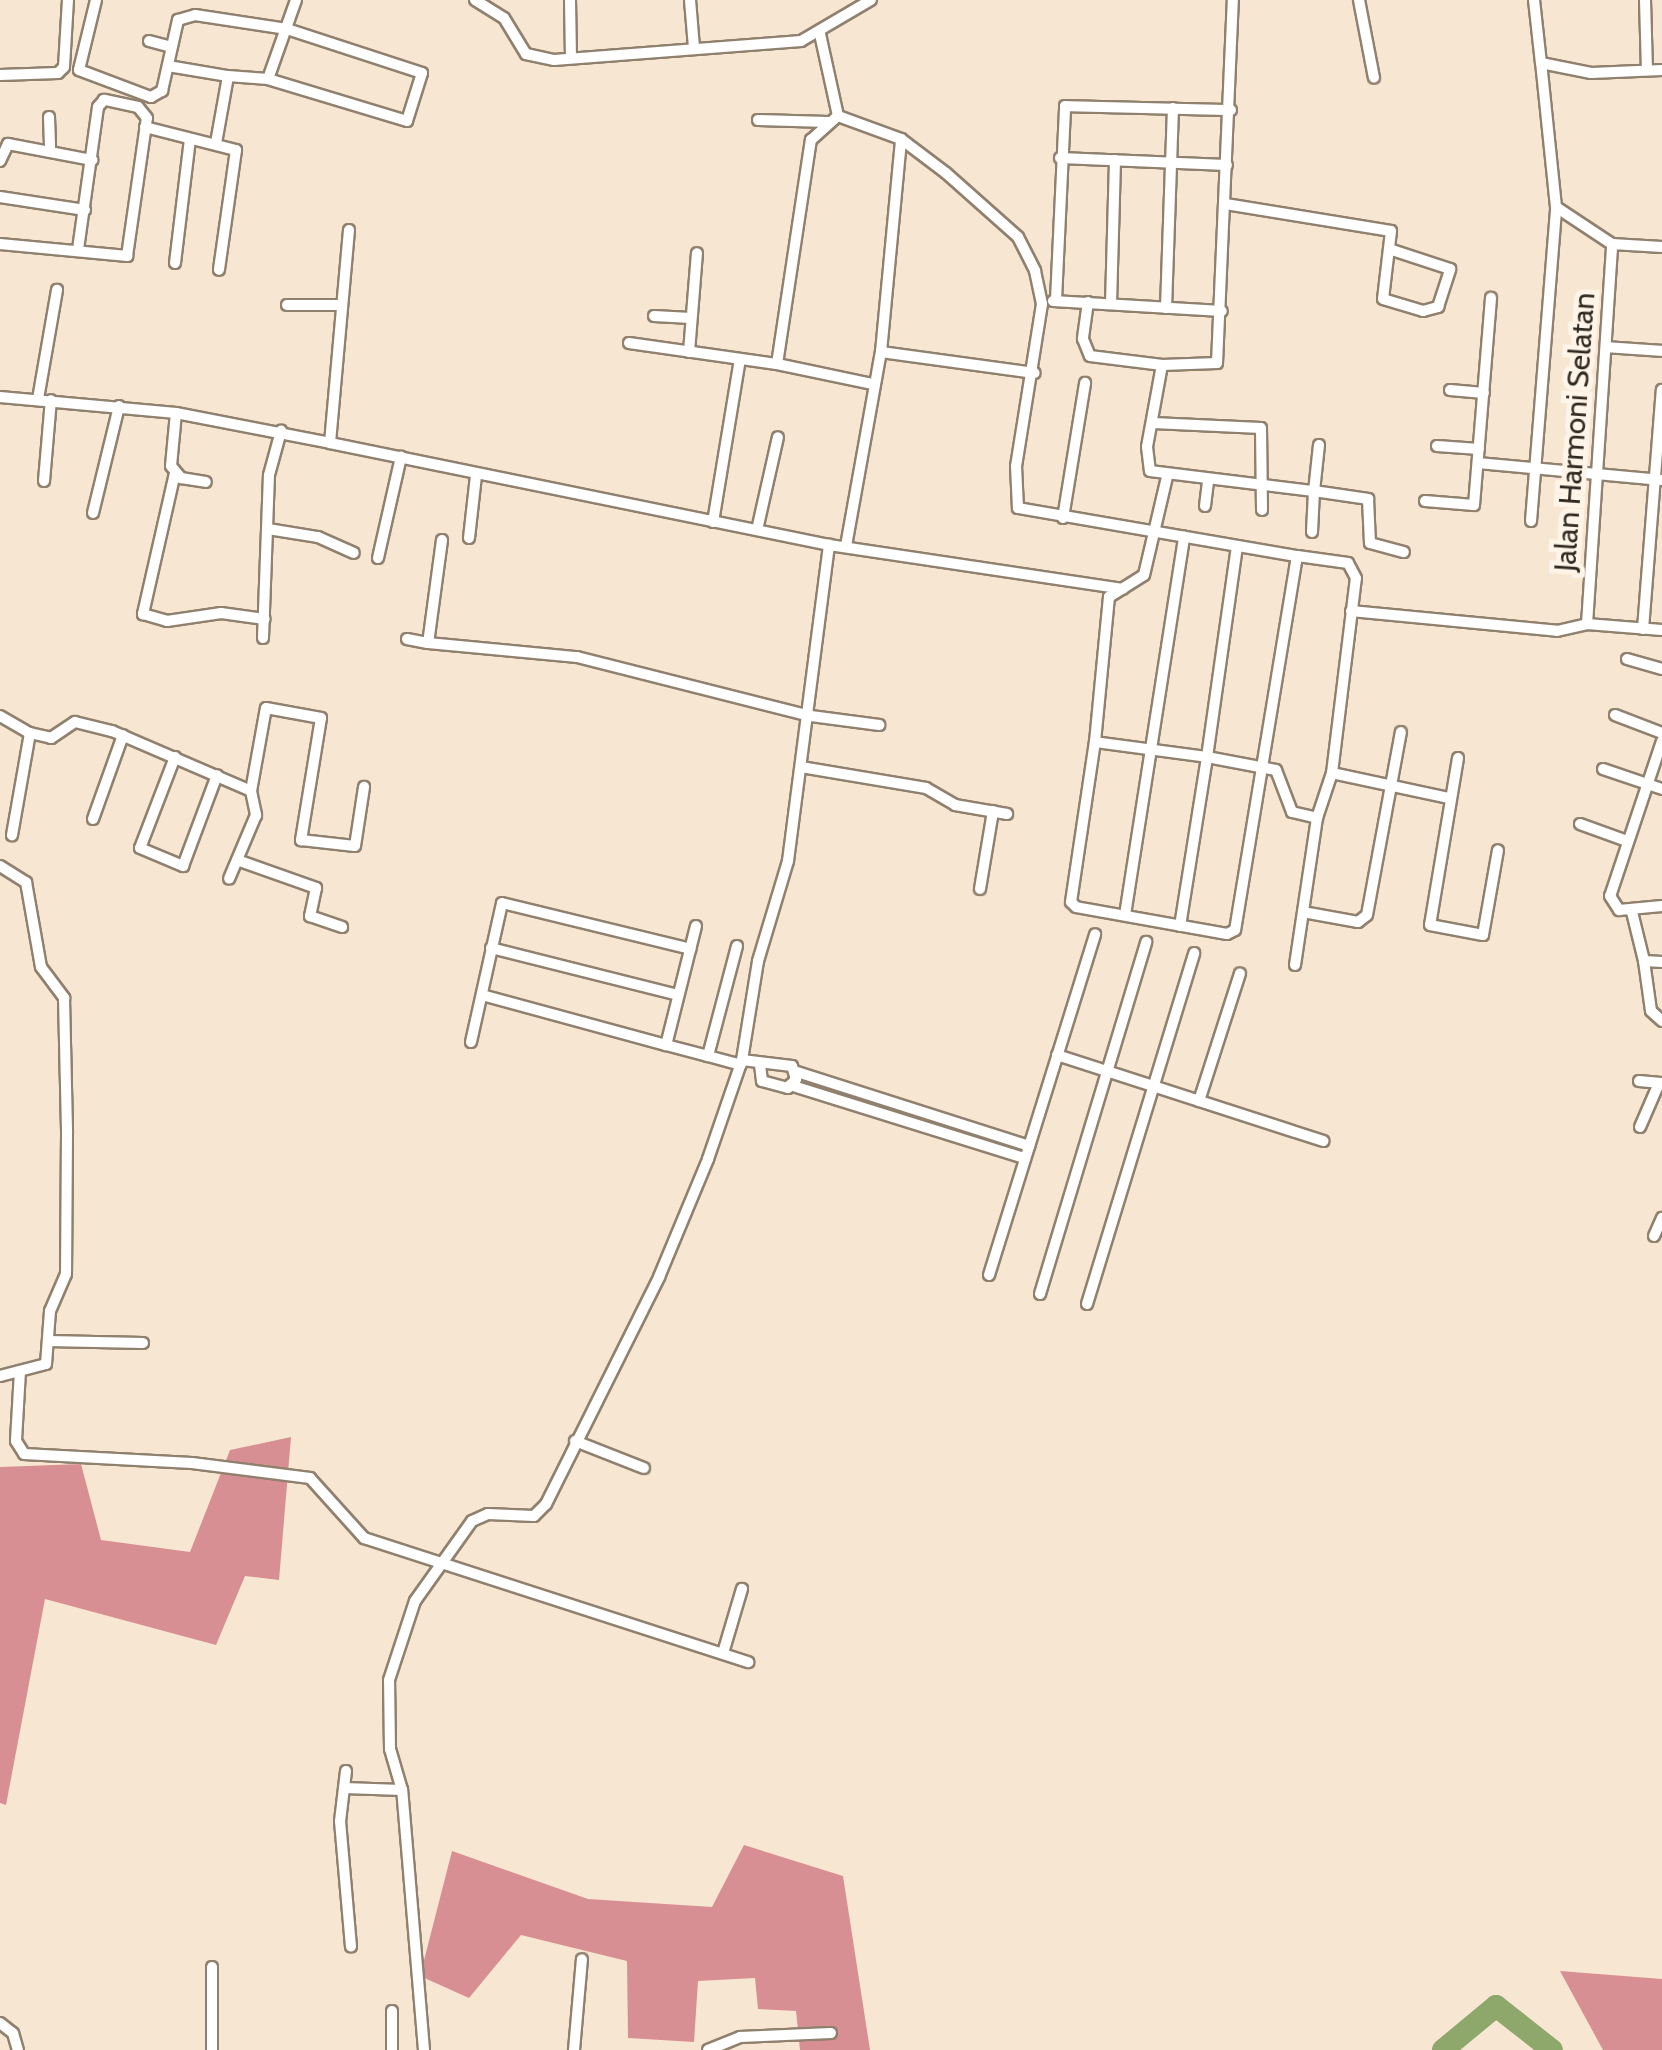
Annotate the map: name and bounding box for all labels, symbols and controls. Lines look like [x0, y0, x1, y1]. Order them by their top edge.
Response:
street label: Jalan Harmoni Selatan [1547, 291, 1603, 573]

